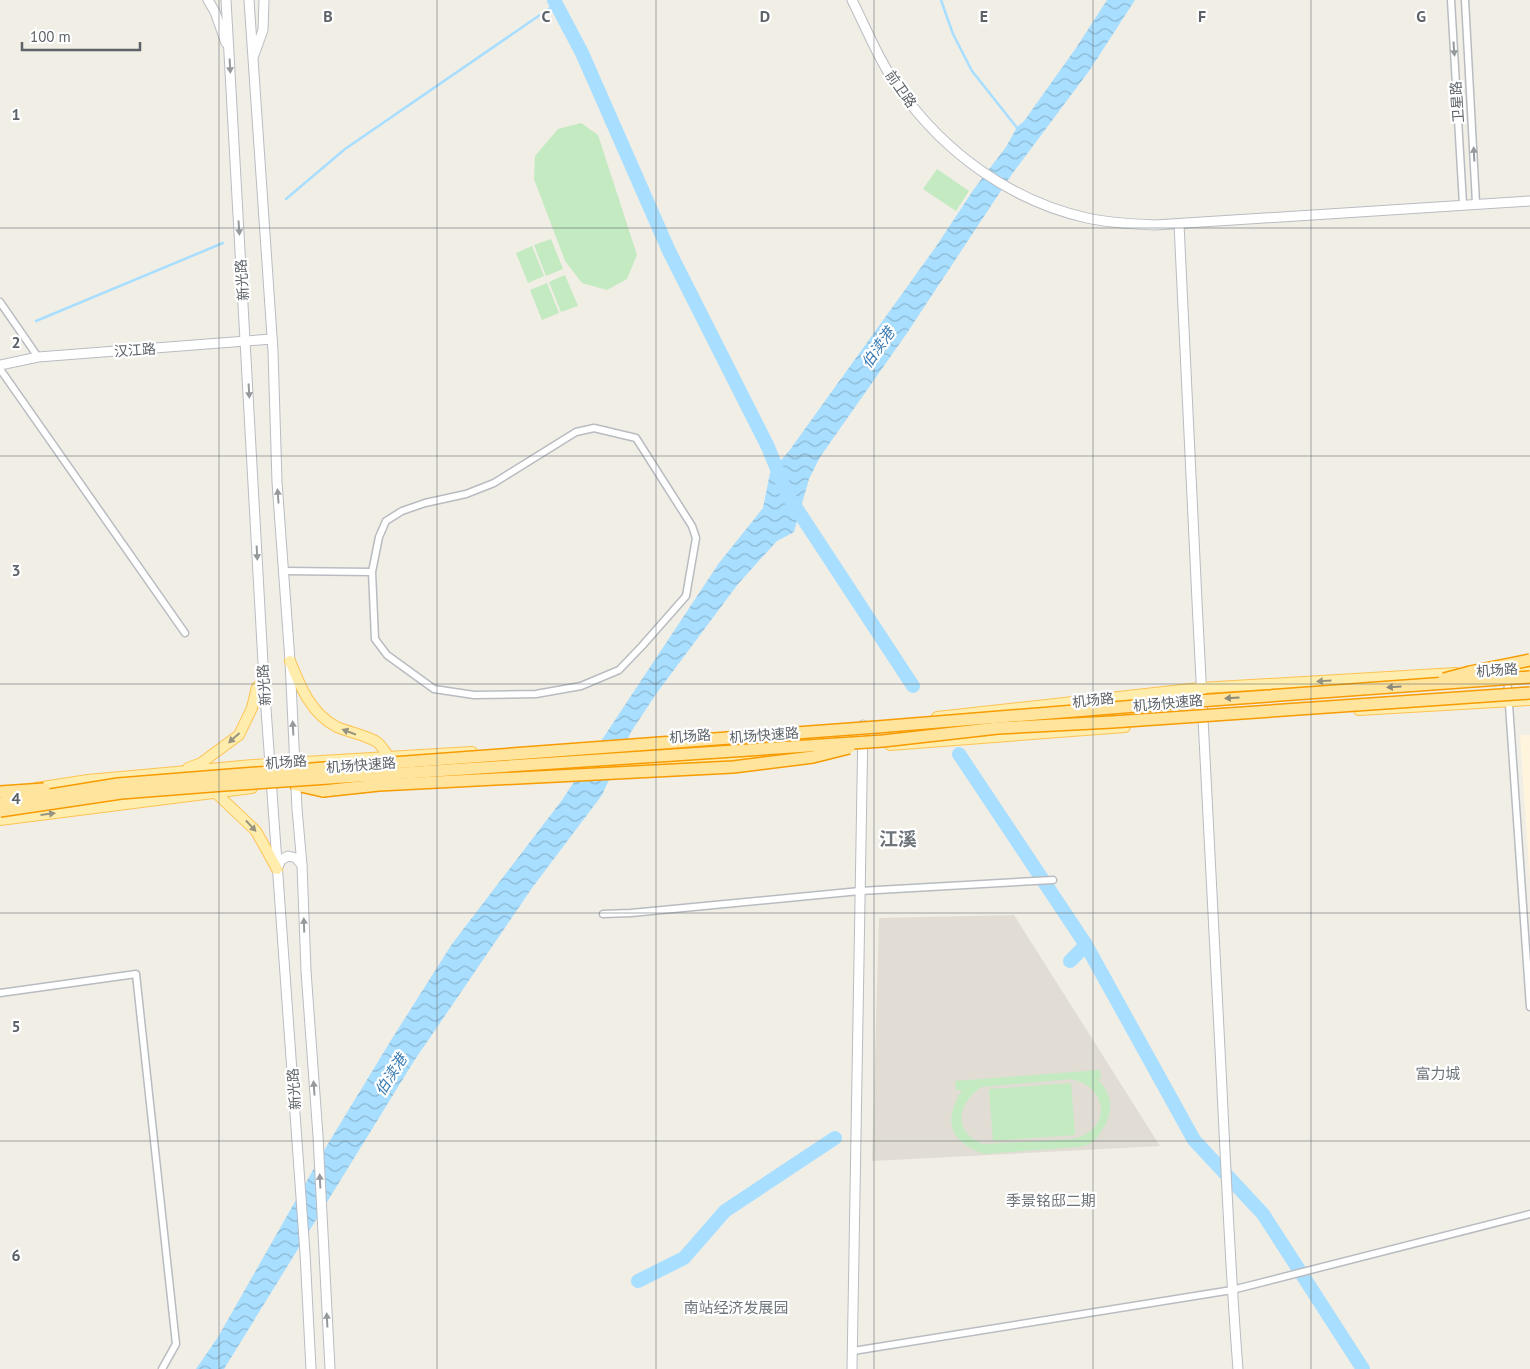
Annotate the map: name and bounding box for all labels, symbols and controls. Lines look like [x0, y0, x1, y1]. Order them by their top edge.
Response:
text: B [323, 6, 333, 26]
text: C [542, 6, 551, 26]
text: D [760, 6, 770, 26]
text: E [980, 6, 988, 26]
text: F [1198, 6, 1206, 26]
text: G [1416, 6, 1426, 26]
scale bar [22, 20, 140, 52]
text: 100 m [30, 27, 71, 46]
one-way arrow [1450, 41, 1458, 57]
one-way arrow [226, 58, 234, 74]
street label: 前卫路 [882, 67, 920, 111]
street label: 卫星路 [1447, 80, 1467, 124]
text: 1 [11, 104, 21, 124]
one-way arrow [1469, 146, 1477, 162]
one-way arrow [235, 221, 243, 237]
street label: 新光路 [232, 258, 252, 302]
water label: 伯渎港 [857, 322, 899, 372]
text: 2 [11, 332, 21, 352]
street label: 汉江路 [113, 340, 157, 360]
one-way arrow [245, 383, 253, 399]
one-way arrow [274, 488, 282, 504]
one-way arrow [254, 545, 262, 561]
text: 3 [11, 560, 21, 580]
street label: 机场路 [1475, 660, 1519, 680]
street label: 新光路 [254, 663, 274, 707]
one-way arrow [1316, 677, 1332, 685]
one-way arrow [1386, 684, 1402, 692]
street label: 机场路 [1071, 689, 1115, 711]
street label: 机场快速路 [1132, 691, 1204, 715]
one-way arrow [1224, 695, 1240, 703]
one-way arrow [289, 720, 297, 736]
street label: 机场快速路 [728, 724, 800, 746]
street label: 机场路 [668, 726, 712, 746]
one-way arrow [342, 727, 356, 735]
one-way arrow [228, 733, 241, 744]
street label: 机场路 [264, 752, 308, 772]
street label: 机场快速路 [325, 754, 397, 776]
text: 4 [11, 788, 21, 808]
one-way arrow [41, 810, 57, 818]
one-way arrow [245, 820, 257, 832]
district label: 江溪 [879, 827, 917, 851]
one-way arrow [300, 917, 308, 933]
text: 5 [11, 1016, 21, 1036]
water label: 伯渎港 [371, 1049, 412, 1099]
district label: 富力城 [1415, 1064, 1461, 1083]
street label: 新光路 [284, 1067, 304, 1111]
one-way arrow [310, 1079, 318, 1095]
one-way arrow [316, 1173, 324, 1189]
district label: 季景铭邸二期 [1006, 1191, 1096, 1210]
text: 6 [11, 1245, 21, 1265]
district label: 南站经济发展园 [683, 1298, 789, 1317]
one-way arrow [323, 1312, 331, 1328]

